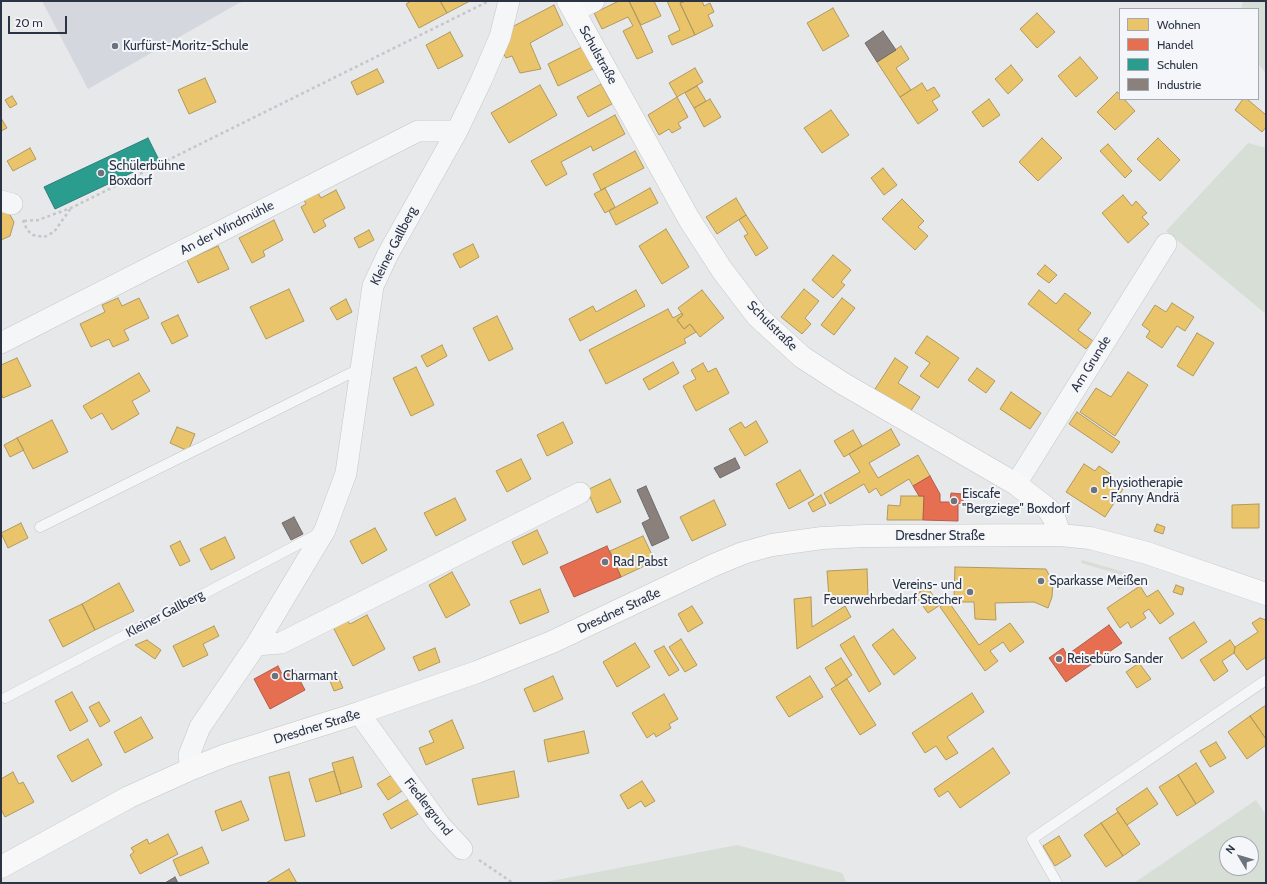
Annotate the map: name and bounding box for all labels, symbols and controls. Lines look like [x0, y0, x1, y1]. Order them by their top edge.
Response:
scale bar [10, 8, 69, 34]
legend [1119, 8, 1259, 100]
text: 20 m [15, 15, 43, 30]
text: Wohnen [1157, 17, 1201, 32]
street label: Schulstraße [576, 23, 620, 87]
text: Handel [1157, 37, 1193, 52]
place label: Kurfürst-Moritz-Schule [123, 38, 249, 54]
marker: Kurfürst-Moritz-Schule [110, 41, 120, 51]
text: Schulen [1157, 57, 1198, 72]
text: Industrie [1157, 77, 1201, 92]
place label: Schülerbühne Boxdorf [109, 158, 185, 189]
marker: Schülerbühne Boxdorf [96, 168, 106, 178]
street label: An der Windmühle [177, 198, 277, 258]
street label: Kleiner Gallberg [367, 204, 421, 288]
street label: Schulstraße [744, 298, 800, 354]
street label: Am Grunde [1068, 333, 1114, 395]
place label: Physiotherapie - Fanny Andrä [1102, 475, 1183, 506]
marker: Physiotherapie - Fanny Andrä [1089, 485, 1099, 495]
place label: Eiscafe "Bergziege" Boxdorf [962, 486, 1070, 517]
marker: Eiscafe "Bergziege" Boxdorf [949, 496, 959, 506]
street label: Dresdner Straße [895, 528, 985, 544]
place label: Rad Pabst [613, 554, 668, 570]
marker: Rad Pabst [600, 557, 610, 567]
place label: Sparkasse Meißen [1049, 573, 1148, 589]
marker: Sparkasse Meißen [1036, 576, 1046, 586]
place label: Vereins- und Feuerwehrbedarf Stecher [824, 577, 962, 608]
street label: Dresdner Straße [575, 585, 663, 637]
street label: Kleiner Gallberg [123, 587, 207, 641]
marker: Vereins- und Feuerwehrbedarf Stecher [965, 587, 975, 597]
place label: Reisebüro Sander [1067, 651, 1163, 667]
marker: Reisebüro Sander [1054, 654, 1064, 664]
place label: Charmant [283, 668, 338, 684]
marker: Charmant [270, 671, 280, 681]
street label: Dresdner Straße [272, 706, 362, 748]
street label: Fiedlergrund [401, 775, 455, 839]
north arrow [1219, 836, 1259, 876]
text: N [1222, 842, 1238, 857]

